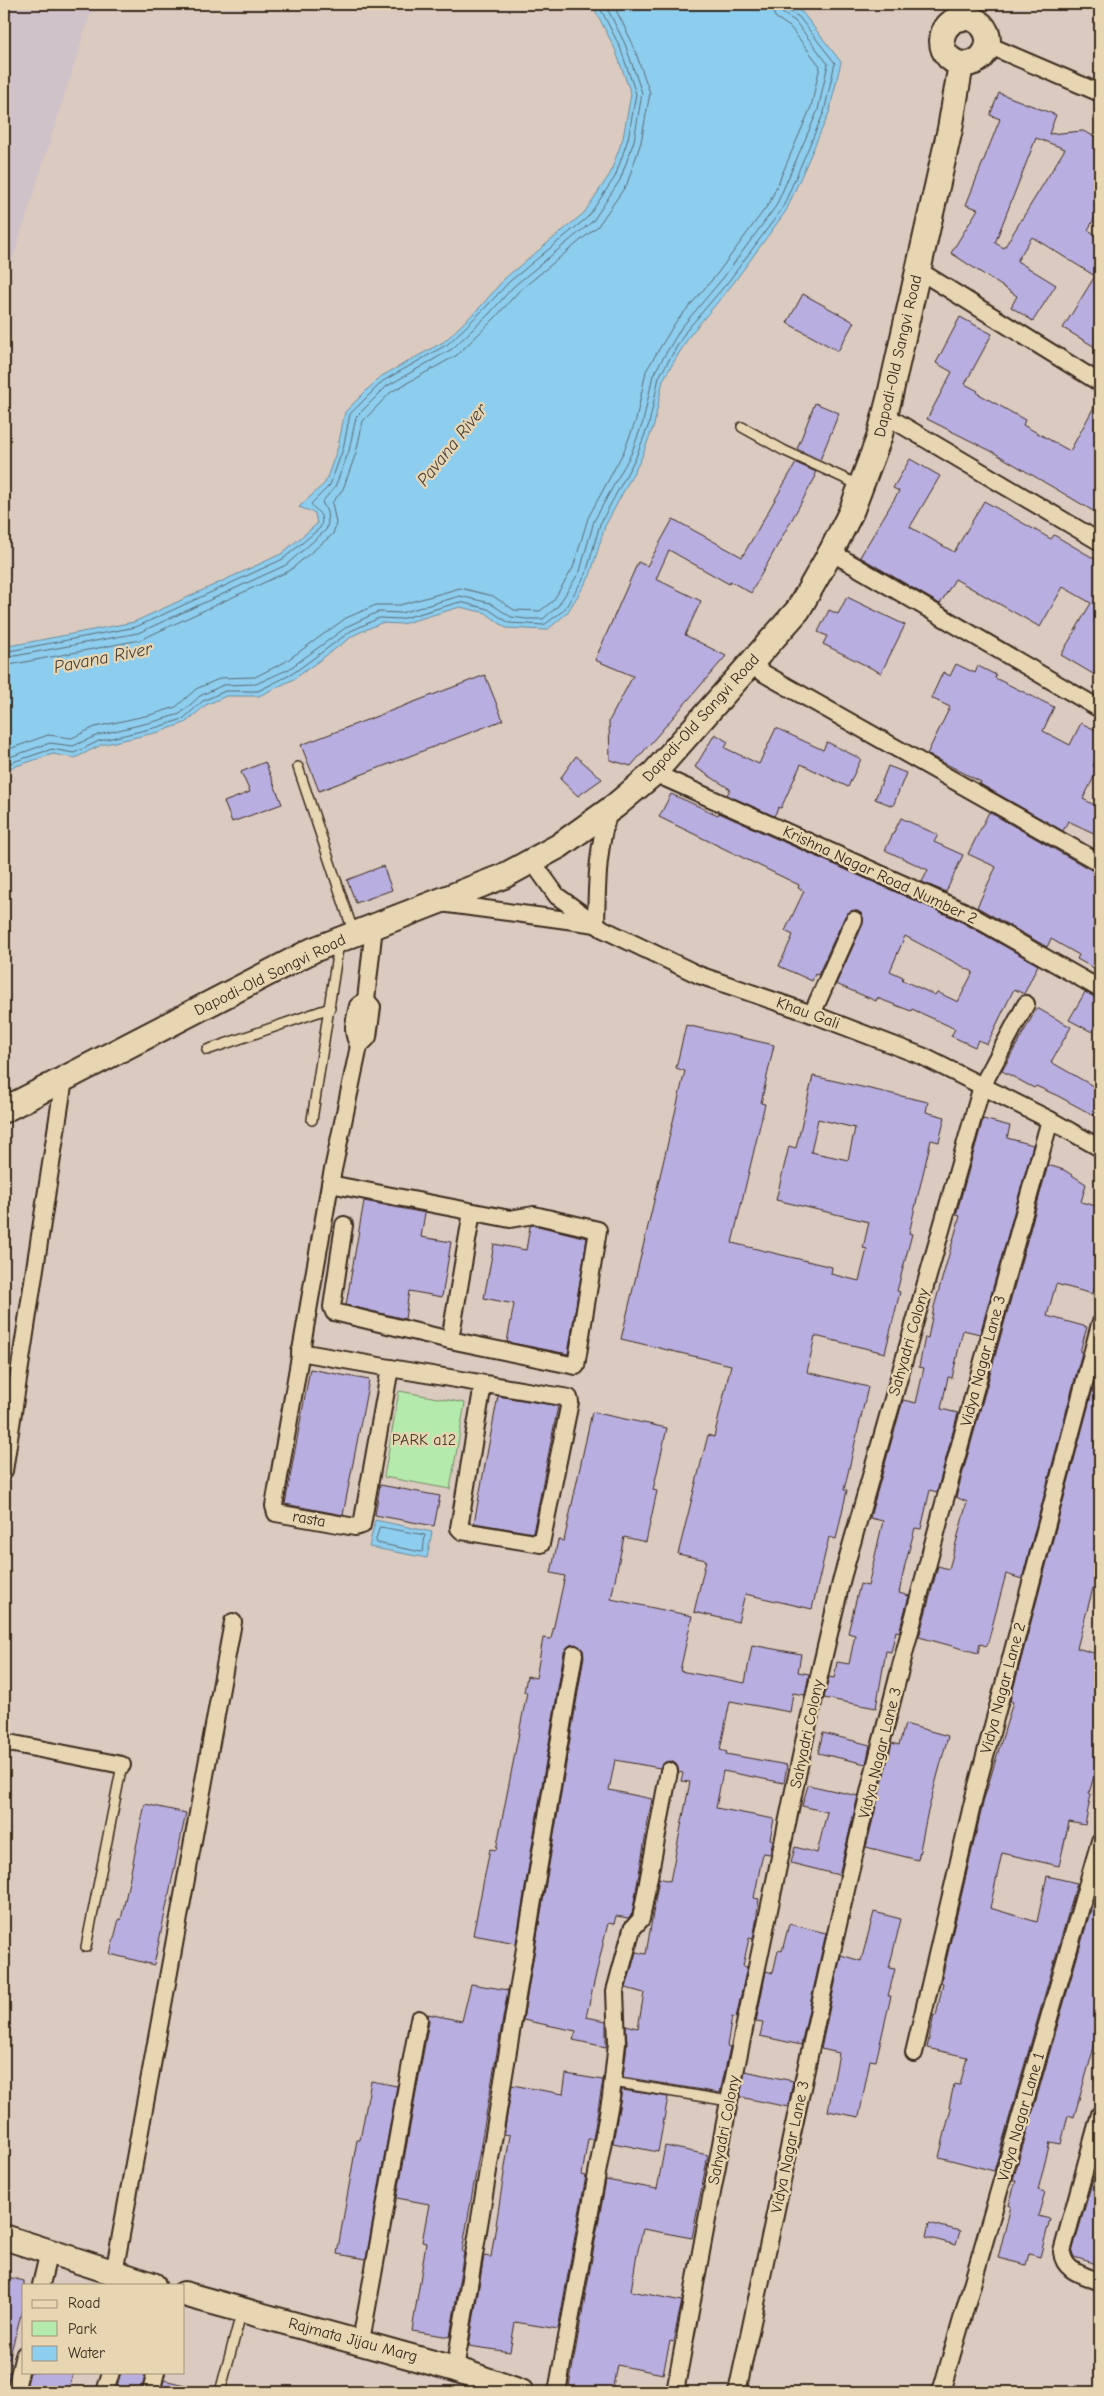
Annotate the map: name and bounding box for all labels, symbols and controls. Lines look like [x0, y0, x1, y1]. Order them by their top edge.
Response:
street label: Dapodi-Old Sangvi Road [871, 273, 925, 439]
water label: Pavana River [412, 399, 492, 490]
water label: Pavana River [52, 638, 155, 678]
street label: Dapodi-Old Sangvi Road [639, 650, 763, 786]
street label: Krishna Nagar Road Number 2 [780, 822, 980, 928]
street label: Dapodi-Old Sangvi Road [191, 931, 349, 1019]
street label: Khau Gali [774, 993, 842, 1033]
street label: Sahyadri Colony [885, 1285, 933, 1398]
street label: Vidya Nagar Lane 3 [957, 1294, 1009, 1428]
park label: PARK a12 [392, 1431, 456, 1449]
street label: rasta [291, 1507, 327, 1531]
street label: Vidya Nagar Lane 2 [977, 1620, 1029, 1756]
street label: Sahyadri Colony [787, 1677, 828, 1790]
street label: Vidya Nagar Lane 3 [855, 1685, 905, 1821]
street label: Vidya Nagar Lane 1 [994, 2051, 1048, 2183]
street label: Sahyadri Colony [705, 2073, 744, 2186]
street label: Vidya Nagar Lane 3 [767, 2079, 813, 2215]
legend [22, 2284, 185, 2374]
text: Road [68, 2294, 100, 2312]
street label: Rajmata Jijau Marg [286, 2314, 420, 2366]
text: Park [68, 2320, 97, 2338]
text: Water [68, 2344, 105, 2362]

